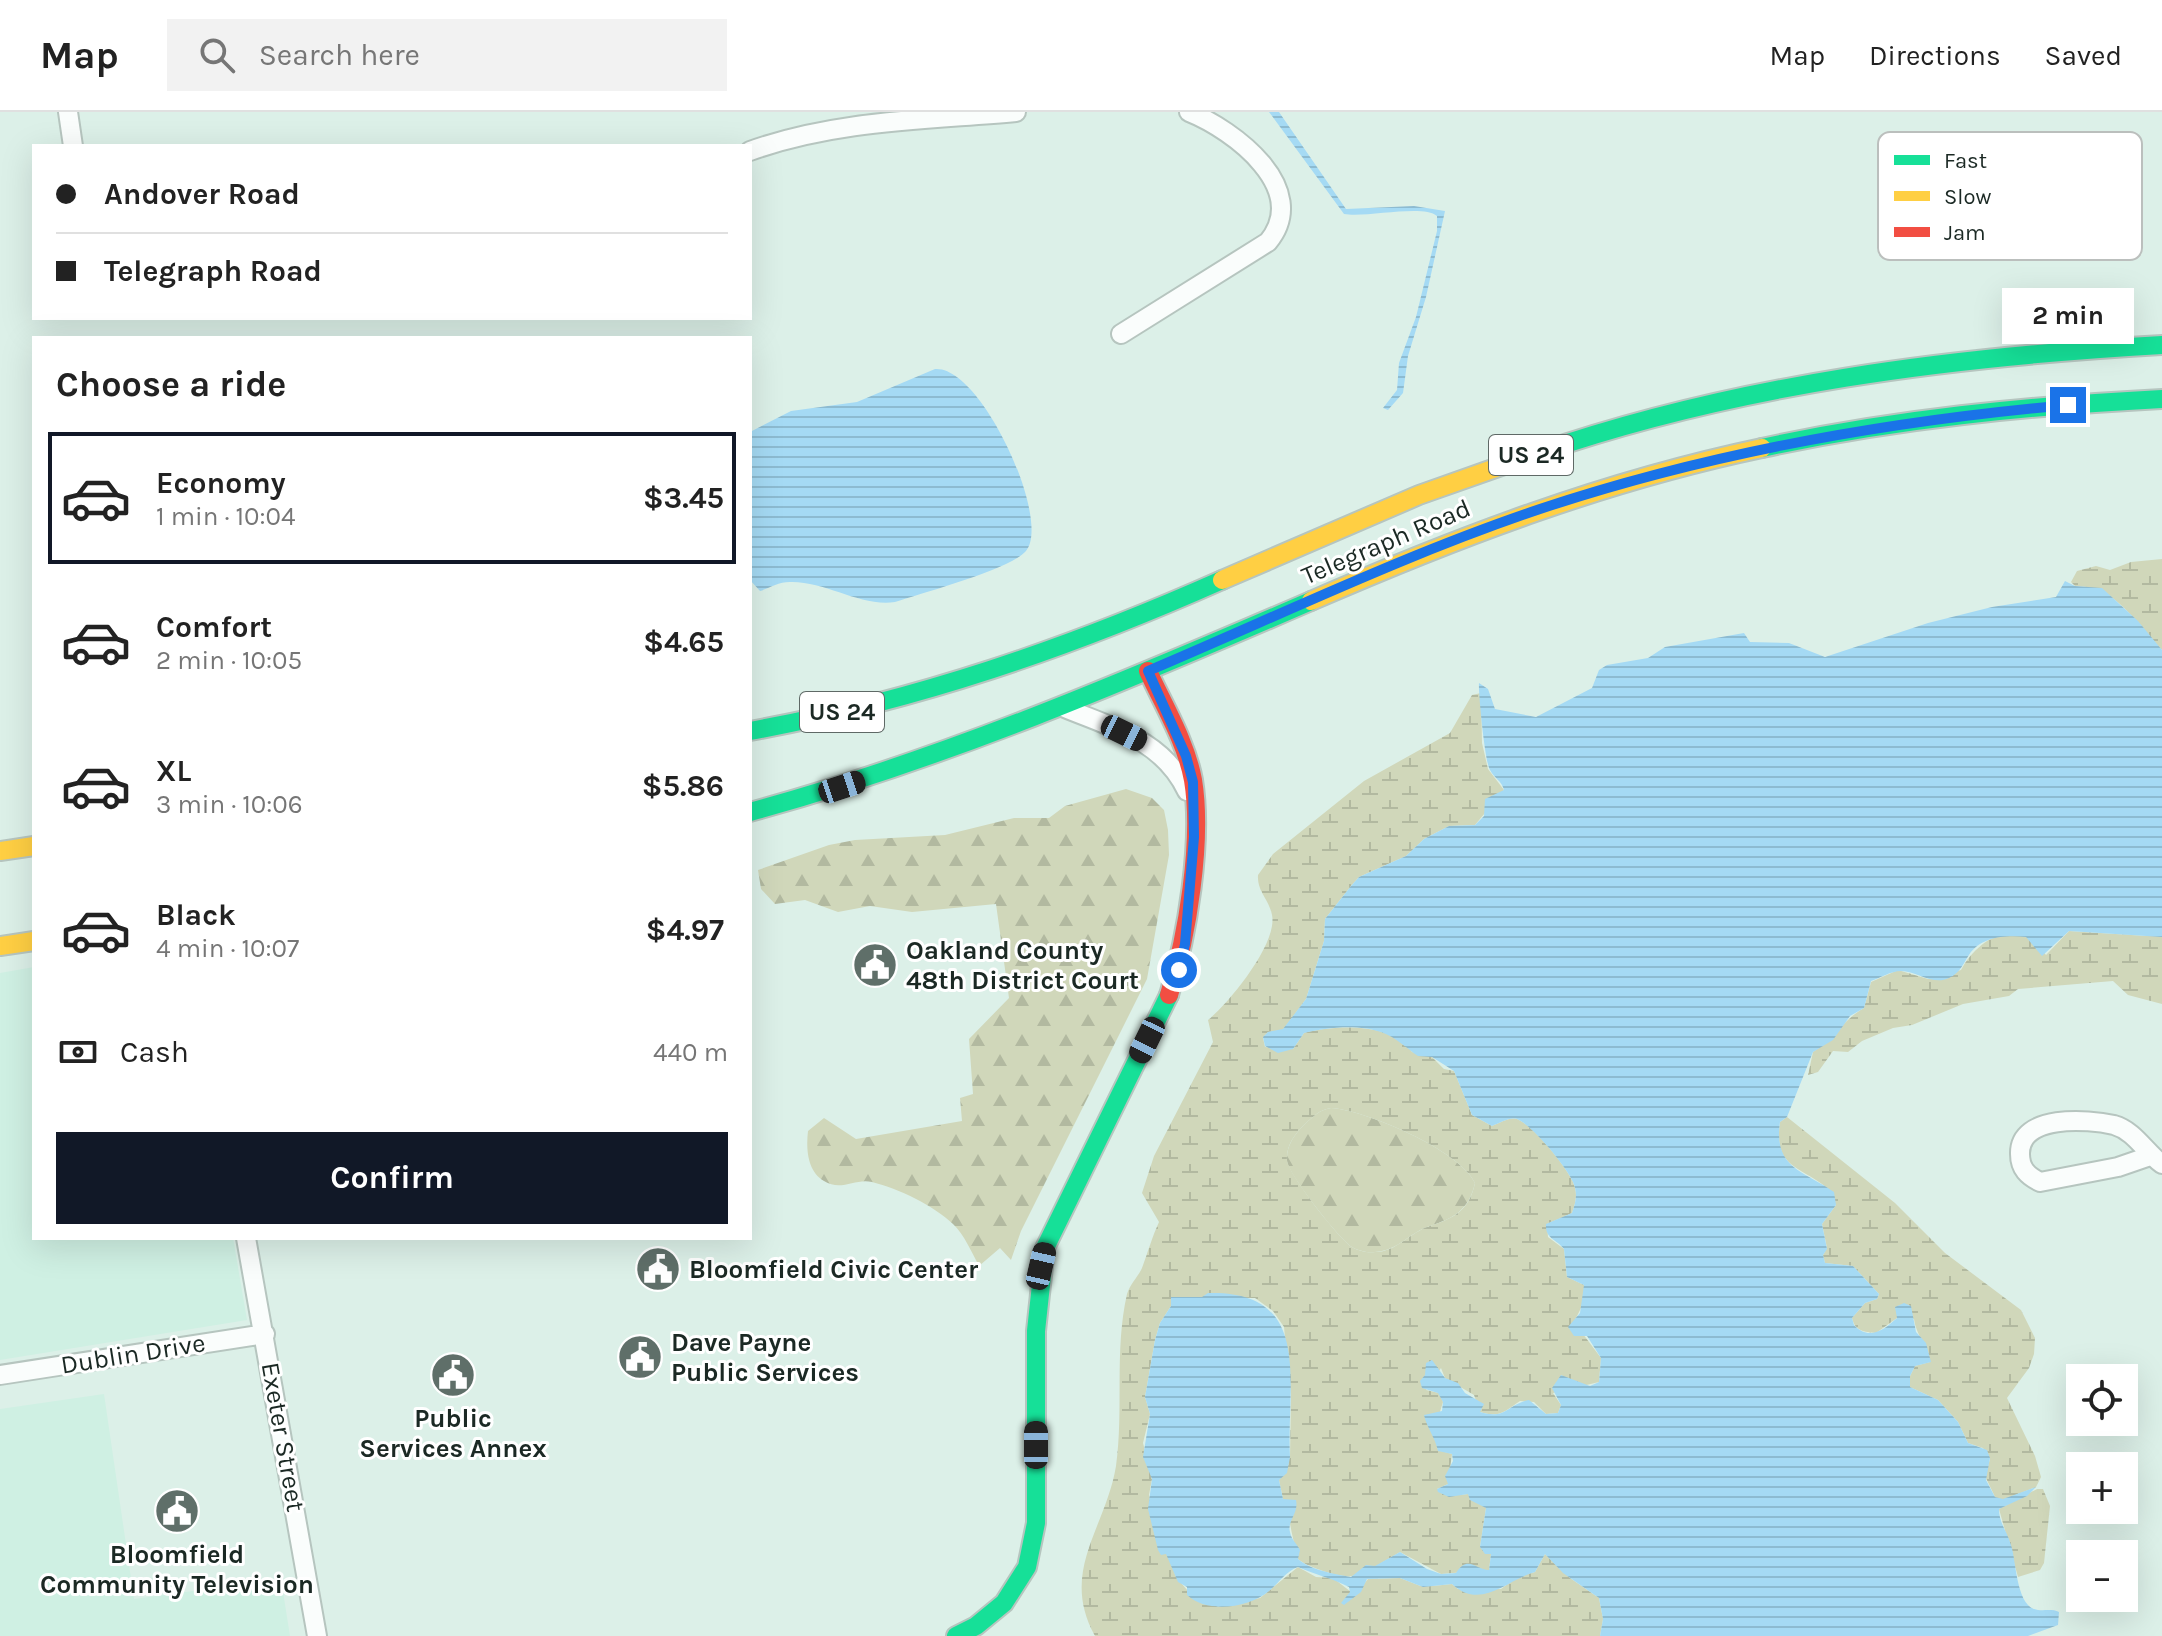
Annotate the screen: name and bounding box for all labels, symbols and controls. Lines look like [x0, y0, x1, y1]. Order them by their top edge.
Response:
search box [167, 19, 727, 91]
text: Map [40, 33, 119, 78]
icon: search [195, 33, 239, 77]
text: Search here [259, 37, 420, 73]
text: Map [1770, 39, 1825, 72]
text: Directions [1869, 39, 2001, 72]
text: Saved [2045, 39, 2122, 72]
legend [1878, 132, 2142, 260]
text: Fast [1944, 148, 1987, 174]
text: Andover Road [104, 176, 300, 212]
text: Slow [1944, 184, 1991, 210]
text: Jam [1944, 220, 1986, 246]
text: Telegraph Road [104, 253, 322, 289]
callout: 2 min [2002, 289, 2134, 345]
text: 2 min [2032, 300, 2104, 331]
text: Choose a ride [56, 363, 286, 405]
route end [2050, 387, 2086, 423]
road number: US 24 [1489, 435, 1573, 475]
icon: car [60, 462, 132, 534]
text: Economy [156, 465, 286, 501]
text: $3.45 [643, 480, 724, 516]
street label: Telegraph Road [1297, 492, 1475, 592]
text: 1 min · 10:04 [156, 501, 296, 532]
icon: car [60, 606, 132, 678]
text: Comfort [156, 609, 272, 645]
text: $4.65 [643, 624, 724, 660]
text: 2 min · 10:05 [156, 645, 302, 676]
road number: US 24 [800, 692, 884, 732]
car [1097, 712, 1151, 754]
icon: car [60, 750, 132, 822]
text: XL [156, 753, 191, 789]
text: $5.86 [642, 768, 724, 804]
car [815, 768, 869, 806]
text: 3 min · 10:06 [156, 789, 303, 820]
icon: car [60, 894, 132, 966]
text: Black [156, 897, 236, 933]
text: $4.97 [646, 912, 724, 948]
text: 4 min · 10:07 [156, 933, 299, 964]
place label: Oakland County 48th District Court [906, 935, 1139, 996]
public building icon: Oakland County 48th District Court [851, 941, 899, 989]
route start [1161, 952, 1197, 988]
car [1126, 1013, 1168, 1067]
icon: cash [56, 1030, 100, 1074]
text: Cash [120, 1034, 189, 1070]
text: 440 m [653, 1037, 728, 1068]
button: Confirm [56, 1132, 728, 1224]
car [1024, 1240, 1058, 1292]
public building icon: Bloomfield Civic Center [634, 1245, 682, 1293]
place label: Bloomfield Civic Center [689, 1254, 979, 1285]
street label: Dublin Drive [59, 1327, 207, 1381]
place label: Dave Payne Public Services [671, 1327, 859, 1388]
public building icon: Dave Payne Public Services [616, 1333, 664, 1381]
public building icon: Public Services Annex [429, 1351, 477, 1399]
street label: Exeter Street [255, 1360, 311, 1514]
map controls [2066, 1364, 2138, 1612]
button: locate [2066, 1364, 2138, 1436]
place label: Public Services Annex [359, 1403, 547, 1464]
car [1024, 1421, 1048, 1469]
button: + [2066, 1452, 2138, 1524]
public building icon: Bloomfield Community Television [153, 1487, 201, 1535]
place label: Bloomfield Community Television [40, 1539, 314, 1600]
button: − [2066, 1540, 2138, 1612]

